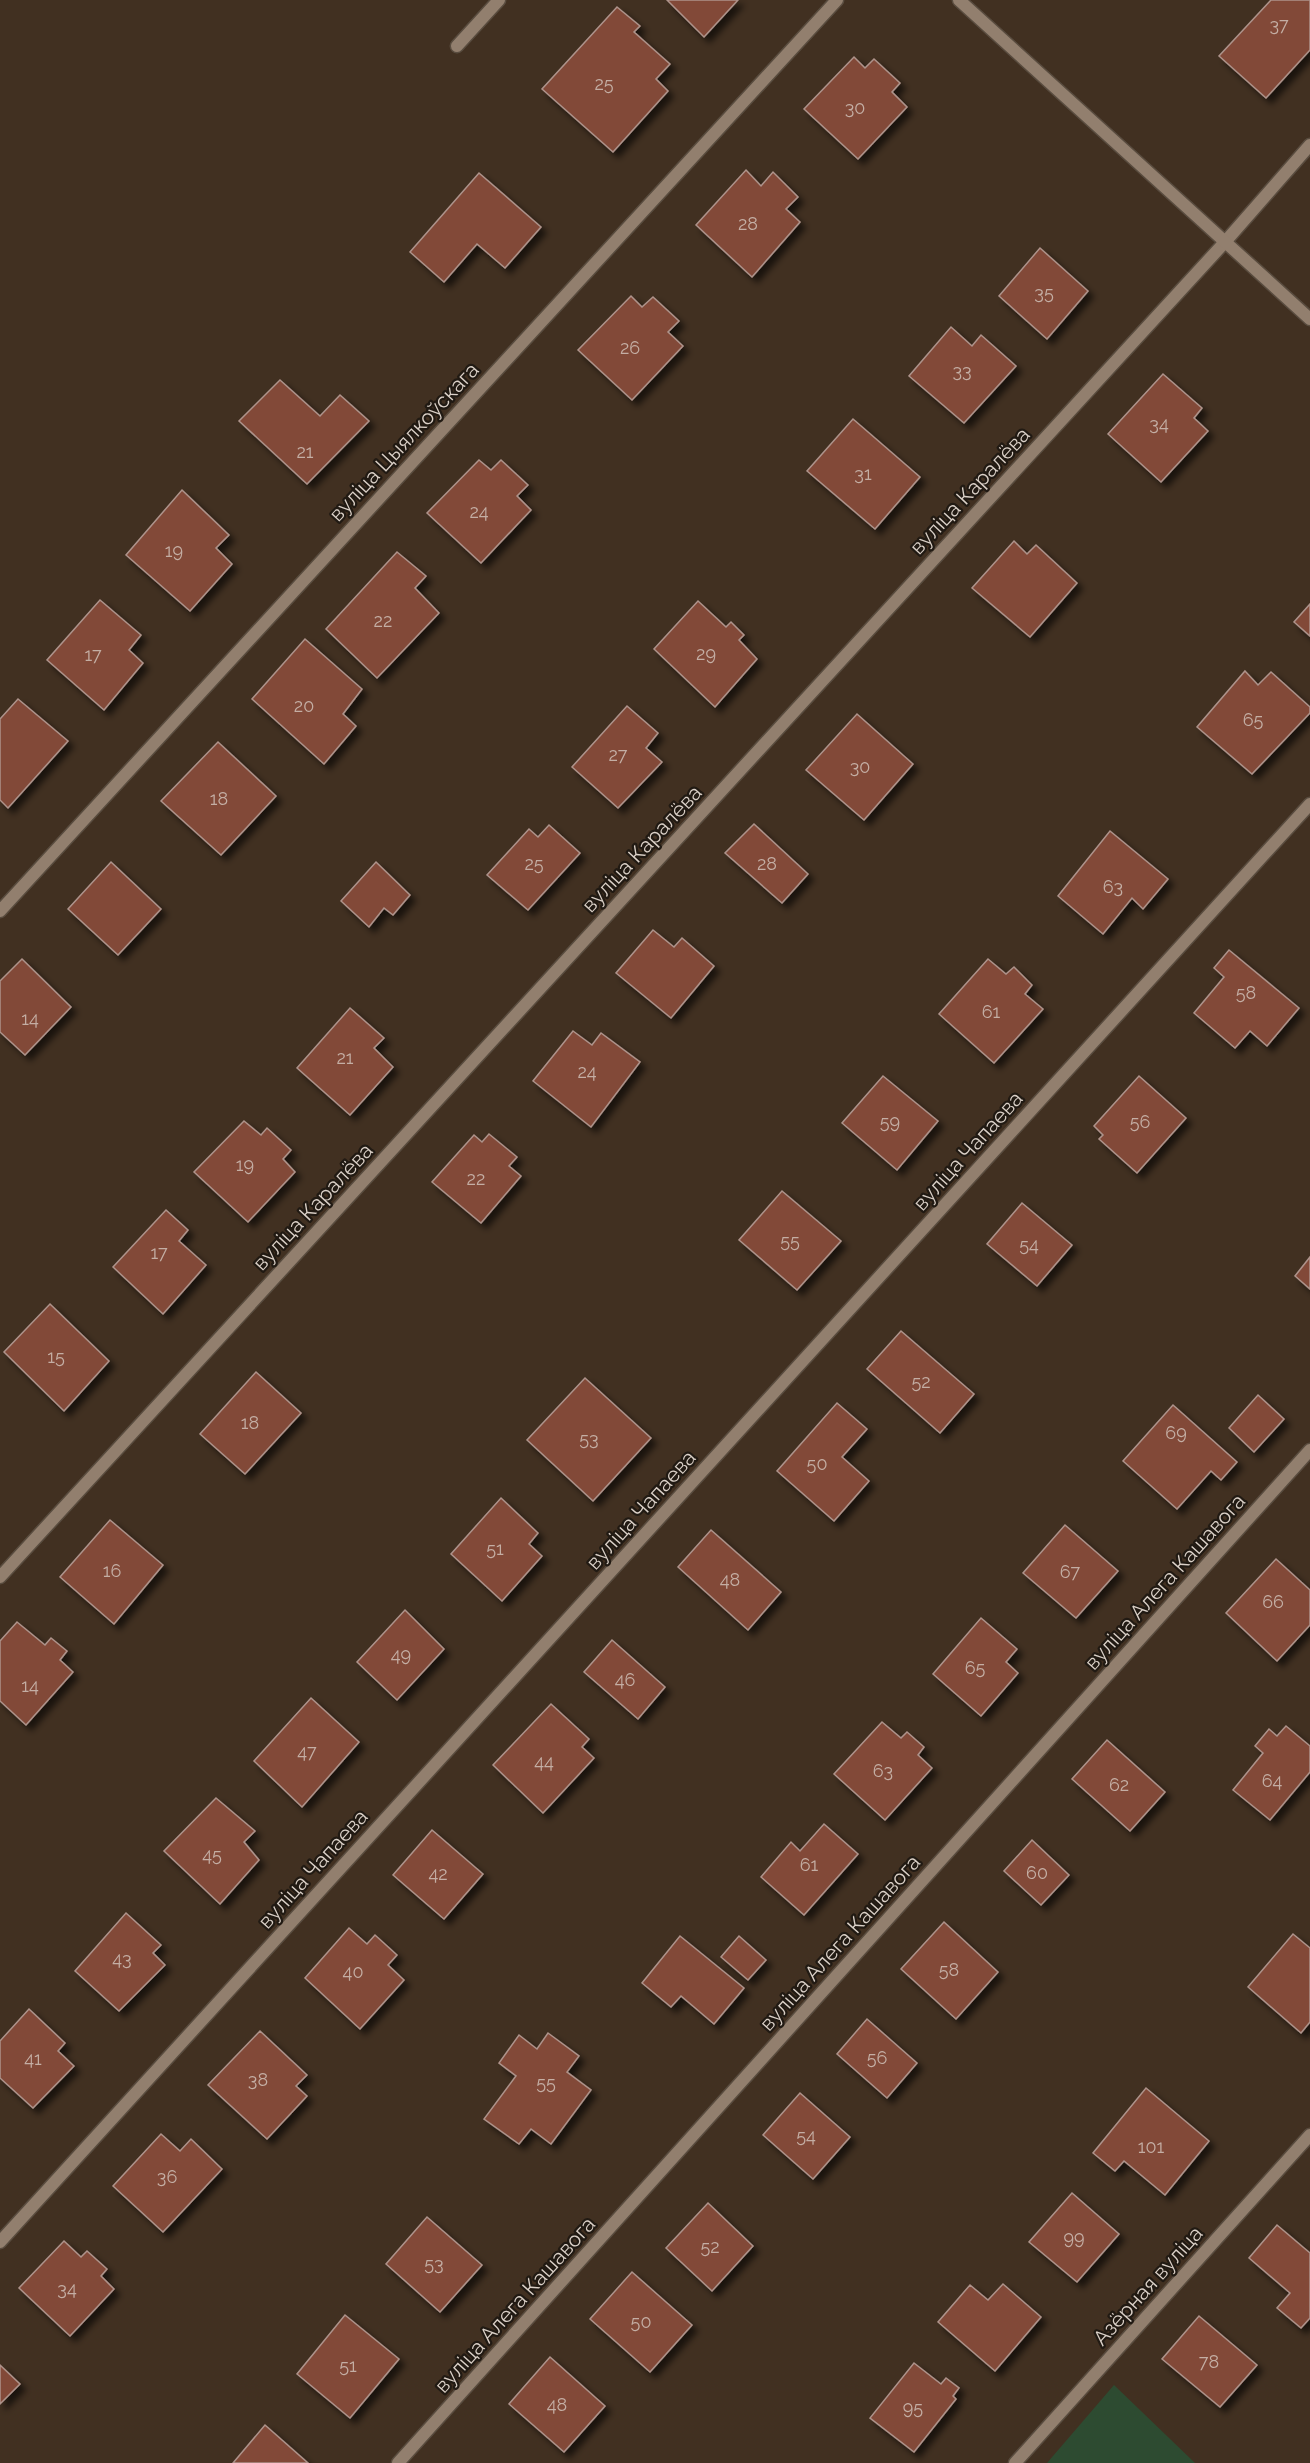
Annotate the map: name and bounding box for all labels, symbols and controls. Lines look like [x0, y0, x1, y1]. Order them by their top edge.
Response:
house number: 37 [1269, 14, 1289, 35]
house number: 25 [594, 73, 614, 94]
house number: 30 [845, 97, 865, 118]
house number: 28 [738, 213, 758, 234]
house number: 35 [1034, 282, 1054, 303]
house number: 26 [620, 337, 640, 358]
street label: вуліца Цыялкоўскага [324, 357, 484, 526]
house number: 33 [952, 360, 972, 381]
house number: 34 [1149, 413, 1169, 434]
street label: вуліца Каралёва [904, 422, 1035, 559]
house number: 21 [296, 441, 314, 462]
house number: 31 [854, 463, 872, 484]
house number: 24 [469, 501, 489, 522]
house number: 19 [165, 540, 183, 561]
house number: 22 [374, 610, 392, 631]
house number: 29 [696, 643, 716, 664]
house number: 17 [84, 644, 102, 665]
house number: 20 [294, 695, 314, 716]
house number: 65 [1243, 709, 1264, 730]
house number: 27 [608, 744, 628, 765]
house number: 30 [850, 756, 870, 777]
street label: вуліца Каралёва [576, 780, 707, 917]
house number: 18 [210, 788, 228, 809]
house number: 25 [524, 853, 544, 874]
house number: 28 [757, 853, 777, 874]
house number: 63 [1103, 876, 1123, 897]
house number: 58 [1236, 982, 1256, 1003]
house number: 61 [982, 1001, 1001, 1022]
house number: 14 [21, 1008, 39, 1029]
house number: 21 [336, 1047, 354, 1068]
house number: 24 [577, 1061, 597, 1082]
street label: вуліца Чапаева [908, 1086, 1028, 1215]
house number: 59 [880, 1111, 900, 1132]
house number: 56 [1130, 1111, 1150, 1132]
street label: вуліца Каралёва [247, 1138, 378, 1275]
house number: 19 [236, 1154, 254, 1175]
house number: 22 [467, 1168, 485, 1189]
house number: 55 [780, 1230, 800, 1251]
house number: 54 [1019, 1234, 1039, 1255]
house number: 17 [150, 1242, 168, 1263]
house number: 15 [47, 1346, 65, 1367]
house number: 52 [911, 1371, 931, 1392]
house number: 18 [241, 1412, 259, 1433]
house number: 69 [1165, 1422, 1187, 1443]
house number: 53 [579, 1428, 599, 1449]
street label: вуліца Чапаева [581, 1445, 701, 1574]
house number: 50 [807, 1453, 827, 1474]
street label: вуліца Алега Кашавога [1079, 1489, 1250, 1675]
house number: 51 [486, 1538, 504, 1559]
house number: 16 [103, 1560, 121, 1581]
house number: 67 [1060, 1561, 1081, 1582]
house number: 48 [720, 1569, 740, 1590]
house number: 66 [1262, 1591, 1284, 1612]
house number: 49 [391, 1644, 411, 1665]
house number: 65 [965, 1657, 986, 1678]
house number: 46 [615, 1669, 635, 1690]
house number: 14 [21, 1675, 39, 1696]
house number: 47 [297, 1741, 317, 1762]
house number: 44 [534, 1751, 554, 1772]
house number: 63 [873, 1760, 893, 1781]
house number: 64 [1262, 1770, 1283, 1791]
house number: 62 [1109, 1774, 1129, 1795]
street label: вуліца Чапаева [253, 1804, 373, 1933]
house number: 45 [202, 1844, 222, 1865]
street label: вуліца Алега Кашавога [754, 1850, 925, 2036]
house number: 61 [800, 1854, 819, 1875]
house number: 60 [1026, 1862, 1048, 1883]
house number: 42 [428, 1863, 448, 1884]
house number: 43 [112, 1948, 132, 1969]
house number: 58 [939, 1959, 959, 1980]
house number: 40 [343, 1961, 363, 1982]
house number: 56 [867, 2047, 887, 2068]
house number: 41 [24, 2048, 42, 2069]
house number: 38 [248, 2069, 268, 2090]
house number: 55 [536, 2072, 556, 2093]
house number: 54 [796, 2125, 816, 2146]
house number: 101 [1138, 2136, 1165, 2157]
house number: 36 [157, 2166, 177, 2187]
street label: вуліца Алега Кашавога [429, 2212, 600, 2398]
street label: Азёрная вуліца [1088, 2221, 1208, 2350]
house number: 99 [1063, 2227, 1085, 2248]
house number: 52 [700, 2236, 720, 2257]
house number: 53 [424, 2253, 444, 2274]
house number: 34 [57, 2278, 77, 2299]
house number: 50 [631, 2311, 651, 2332]
house number: 78 [1199, 2351, 1219, 2372]
house number: 51 [339, 2355, 357, 2376]
house number: 48 [547, 2394, 567, 2415]
house number: 95 [903, 2397, 923, 2418]

